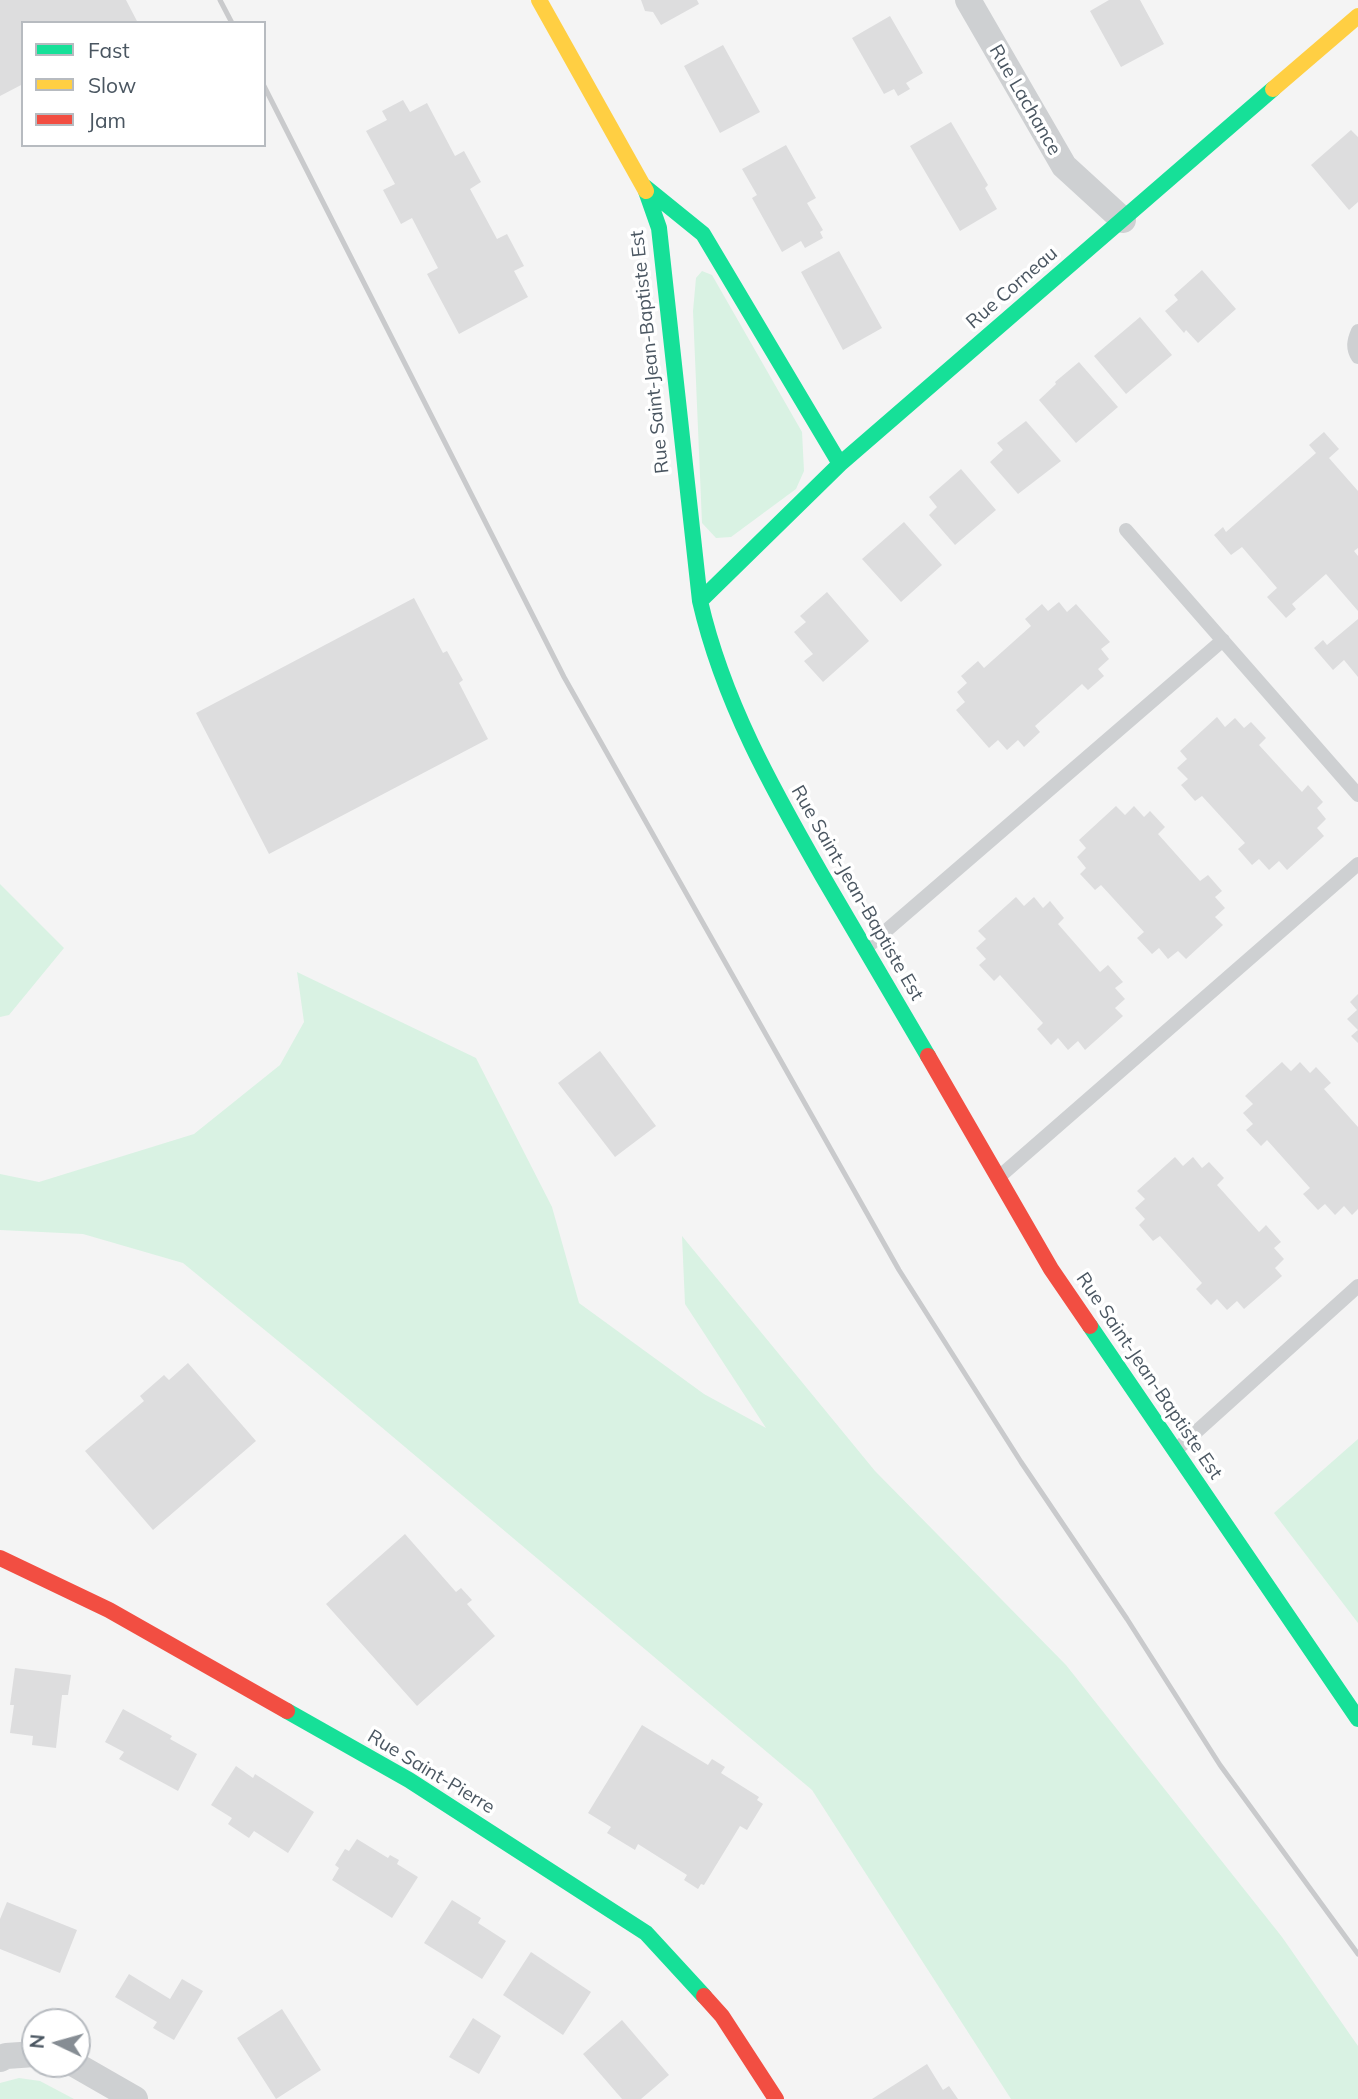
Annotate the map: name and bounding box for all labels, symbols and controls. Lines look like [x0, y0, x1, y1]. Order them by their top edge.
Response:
legend [21, 21, 266, 147]
text: Fast [88, 37, 130, 63]
street label: Rue Lachance [984, 41, 1066, 159]
text: Slow [88, 72, 136, 98]
text: Jam [88, 107, 126, 133]
street label: Rue Saint-Jean-Baptiste Est [626, 229, 674, 475]
street label: Rue Corneau [962, 242, 1062, 334]
street label: Rue Saint-Jean-Baptiste Est [786, 781, 928, 1005]
street label: Rue Saint-Jean-Baptiste Est [1071, 1268, 1227, 1484]
street label: Rue Saint-Pierre [363, 1725, 499, 1819]
north arrow [21, 2008, 91, 2078]
text: N [24, 2033, 50, 2050]

